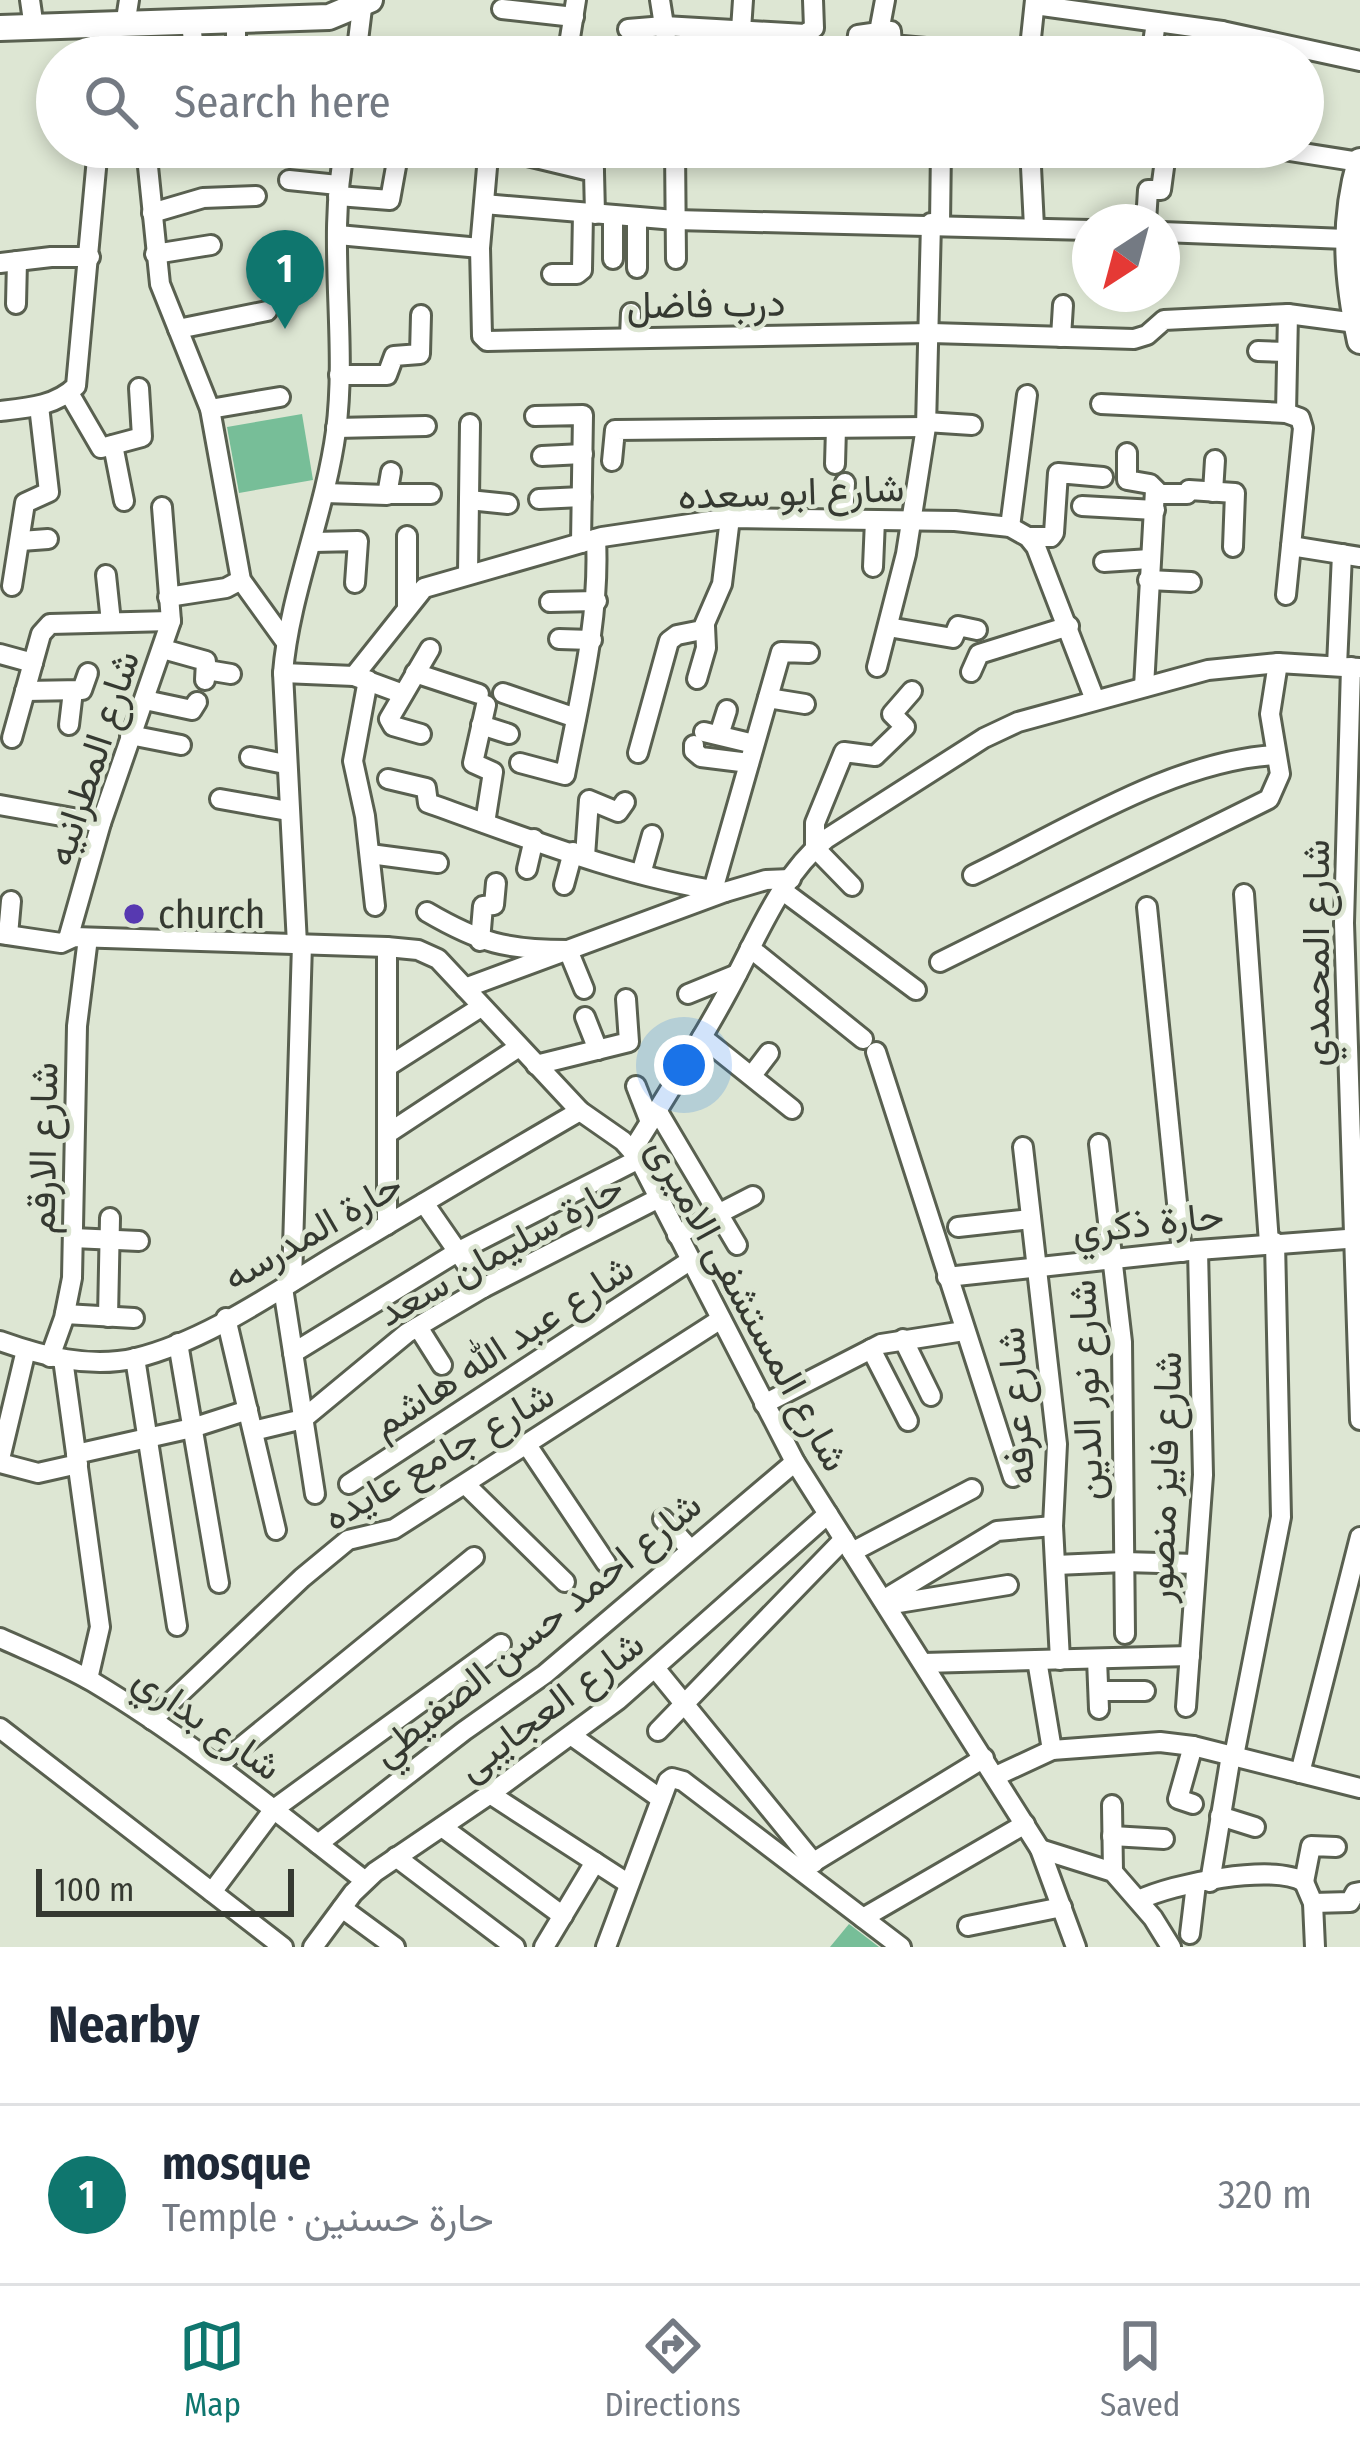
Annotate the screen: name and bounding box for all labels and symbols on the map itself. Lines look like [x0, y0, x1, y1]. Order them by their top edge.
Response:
north arrow [1072, 204, 1180, 312]
pin: 1 [246, 230, 324, 329]
street label: درب فاضل [626, 280, 786, 329]
street label: شارع ابو سعده [677, 465, 905, 522]
street label: شارع المطرانيه [37, 645, 152, 873]
street label: شارع المحمدي [1293, 839, 1347, 1067]
place label: church [158, 892, 265, 938]
marker: church [121, 901, 147, 927]
your location [654, 1035, 714, 1095]
street label: شارع الارقم [19, 1062, 70, 1234]
street label: شارع المستشفى الاميرى [635, 1130, 859, 1481]
street label: حارة المدرسه [215, 1161, 411, 1301]
street label: حارة سليمان سعد [370, 1164, 632, 1337]
street label: حارة ذكري [1070, 1192, 1227, 1262]
street label: شارع عبد الله هاشم [363, 1244, 644, 1450]
street label: شارع نور الدين [1059, 1279, 1116, 1501]
street label: شارع عرفه [988, 1325, 1047, 1487]
street label: شارع فايز منصور [1137, 1351, 1194, 1605]
street label: شارع جامع عايده [315, 1371, 564, 1544]
street label: شارع احمد حسن الصفيطي [363, 1482, 716, 1782]
street label: شارع العجايبى [448, 1621, 655, 1793]
street label: شارع بداري [120, 1655, 290, 1797]
scale bar [36, 1863, 294, 1916]

